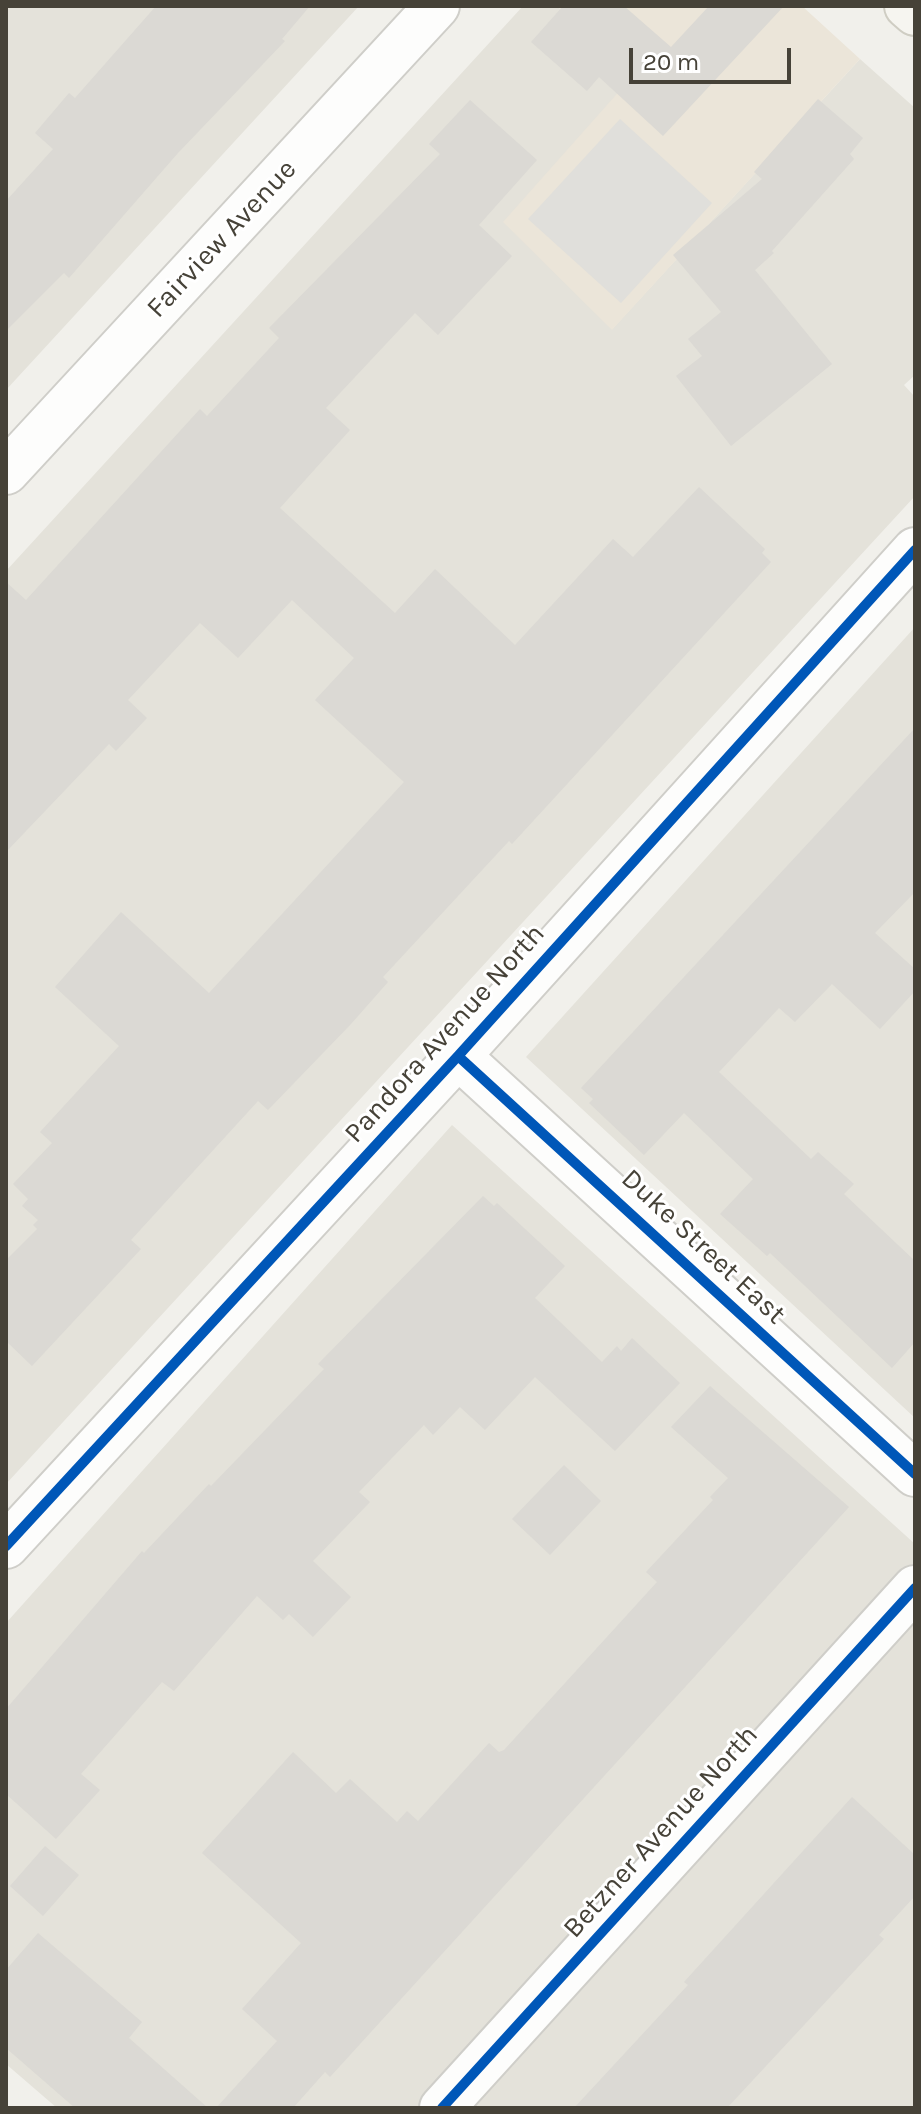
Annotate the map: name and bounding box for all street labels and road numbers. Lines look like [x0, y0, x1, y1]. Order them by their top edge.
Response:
street label: Fairview Avenue [140, 153, 304, 325]
street label: Pandora Avenue North [338, 918, 552, 1150]
street label: Duke Street East [614, 1162, 792, 1332]
street label: Betzner Avenue North [557, 1719, 765, 1945]

